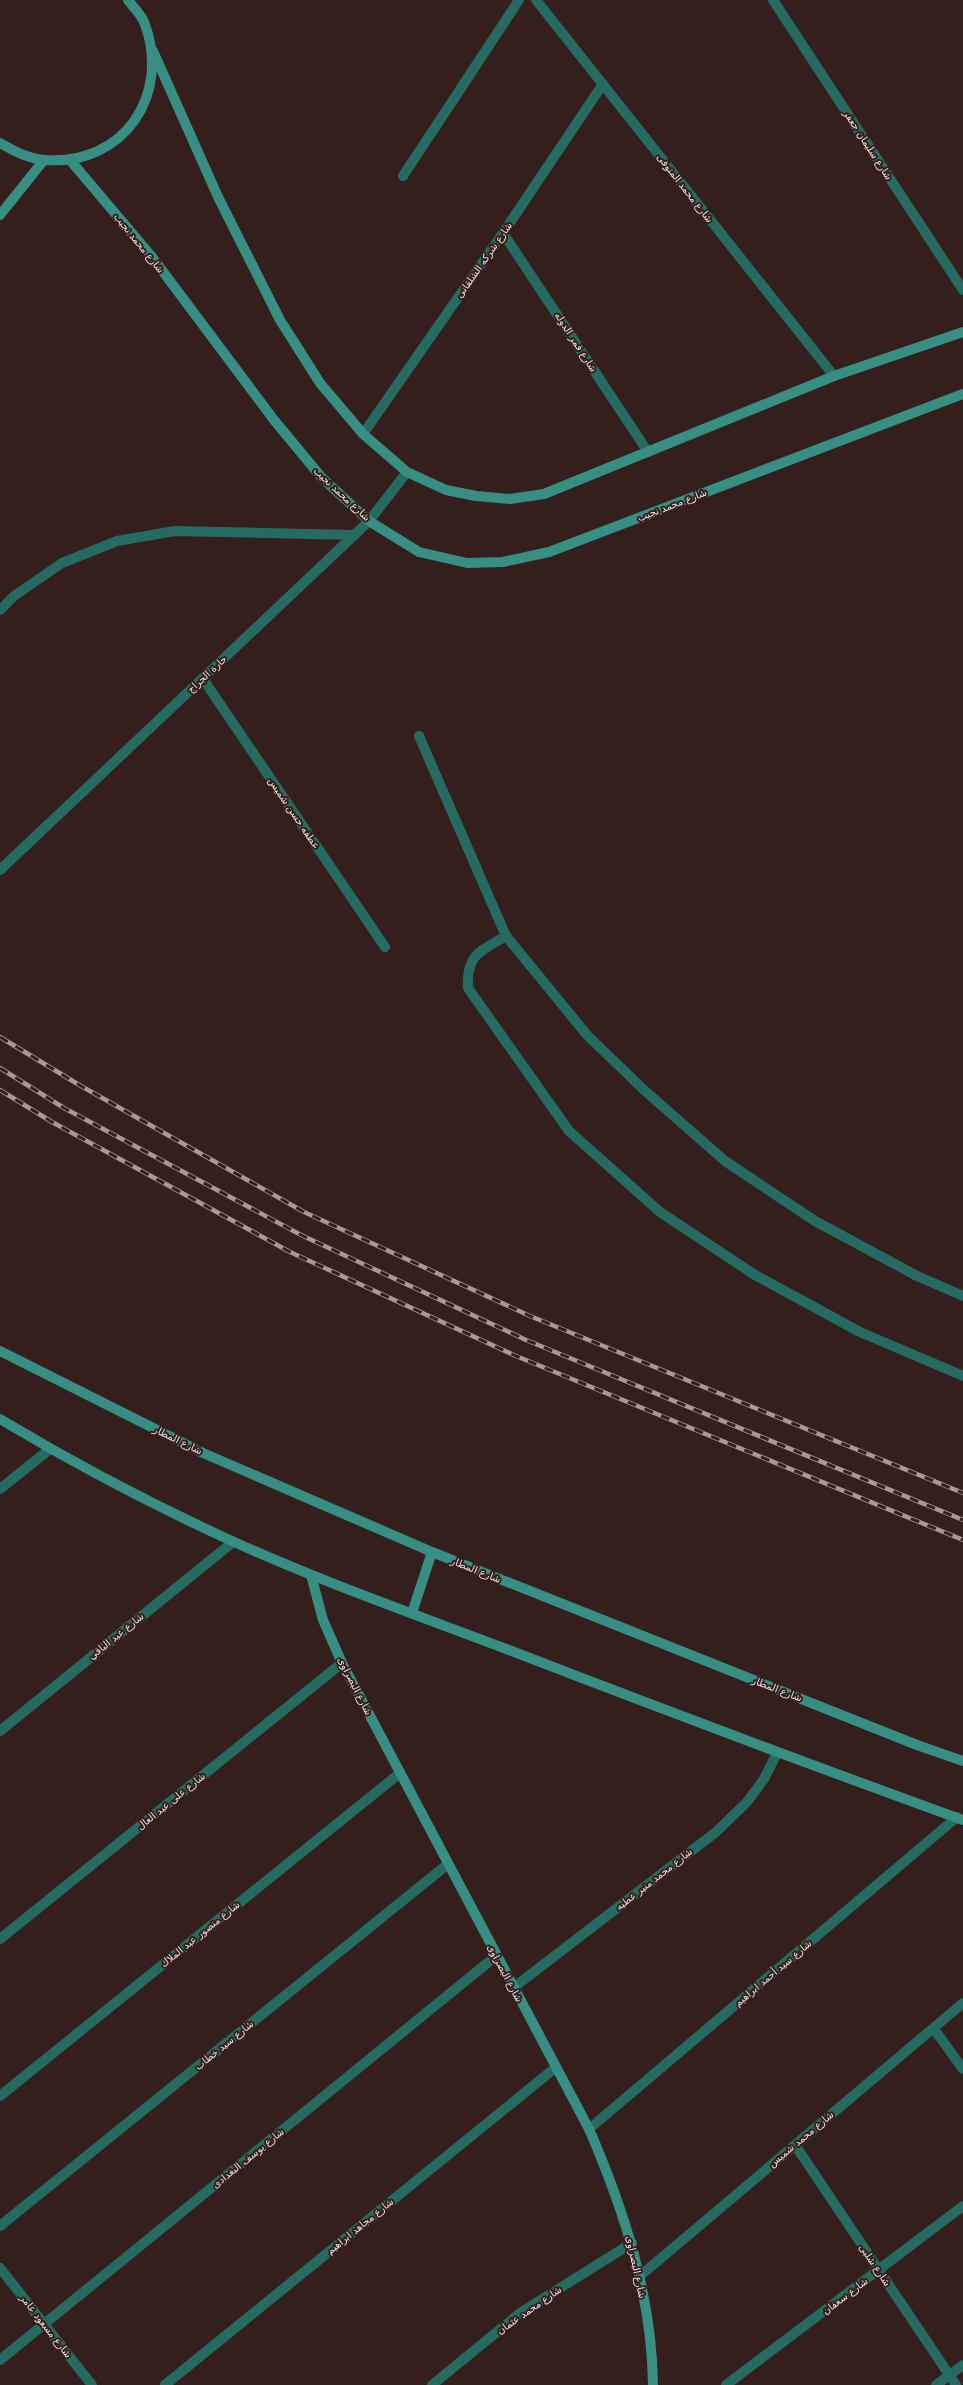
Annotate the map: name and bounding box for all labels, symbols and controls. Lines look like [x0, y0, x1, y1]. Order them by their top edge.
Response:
street label: شارع سليمان جعفر [840, 107, 895, 183]
street label: شارع محمد المنوفى [654, 151, 715, 225]
street label: شارع محمد نجيب [111, 211, 166, 276]
street label: شارع شركه الشلقانى [454, 220, 515, 301]
street label: شارع قمر الدوله [552, 310, 599, 374]
street label: شارع محمد نجيب [311, 465, 373, 524]
street label: شارع محمد نجيب [636, 487, 709, 524]
street label: حارة الجراج [185, 653, 230, 696]
street label: عطفه حسن شميس [266, 775, 322, 851]
street label: شارع المطار [150, 1423, 204, 1457]
street label: شارع المطار [448, 1555, 503, 1586]
street label: شارع عبد الباقي [86, 1610, 146, 1662]
street label: شارع البصراوى [335, 1655, 374, 1717]
street label: شارع المطار [749, 1674, 804, 1705]
street label: شارع على عبد العال [135, 1770, 208, 1833]
street label: شارع محمد منير عطيه [614, 1846, 695, 1913]
street label: شارع منصور عبد الملاك [158, 1899, 243, 1970]
street label: شارع سيد أحمد ابراهيم [732, 1937, 814, 2009]
street label: شارع البصراوى [484, 1942, 525, 2004]
street label: شارع سيد خطاب [193, 2018, 256, 2073]
street label: شارع محمد شميس [766, 2109, 836, 2170]
street label: شارع يوسف البغدادى [210, 2126, 287, 2191]
street label: شارع مجاهد ابراهيم [324, 2196, 396, 2257]
street label: شارع البصراوى [623, 2235, 648, 2300]
street label: شارع شلبى [856, 2242, 893, 2289]
street label: شارع سعفان [820, 2275, 870, 2317]
street label: شارع محمد عثمان [494, 2284, 564, 2337]
street label: شارع مسعود عامر [17, 2291, 74, 2360]

